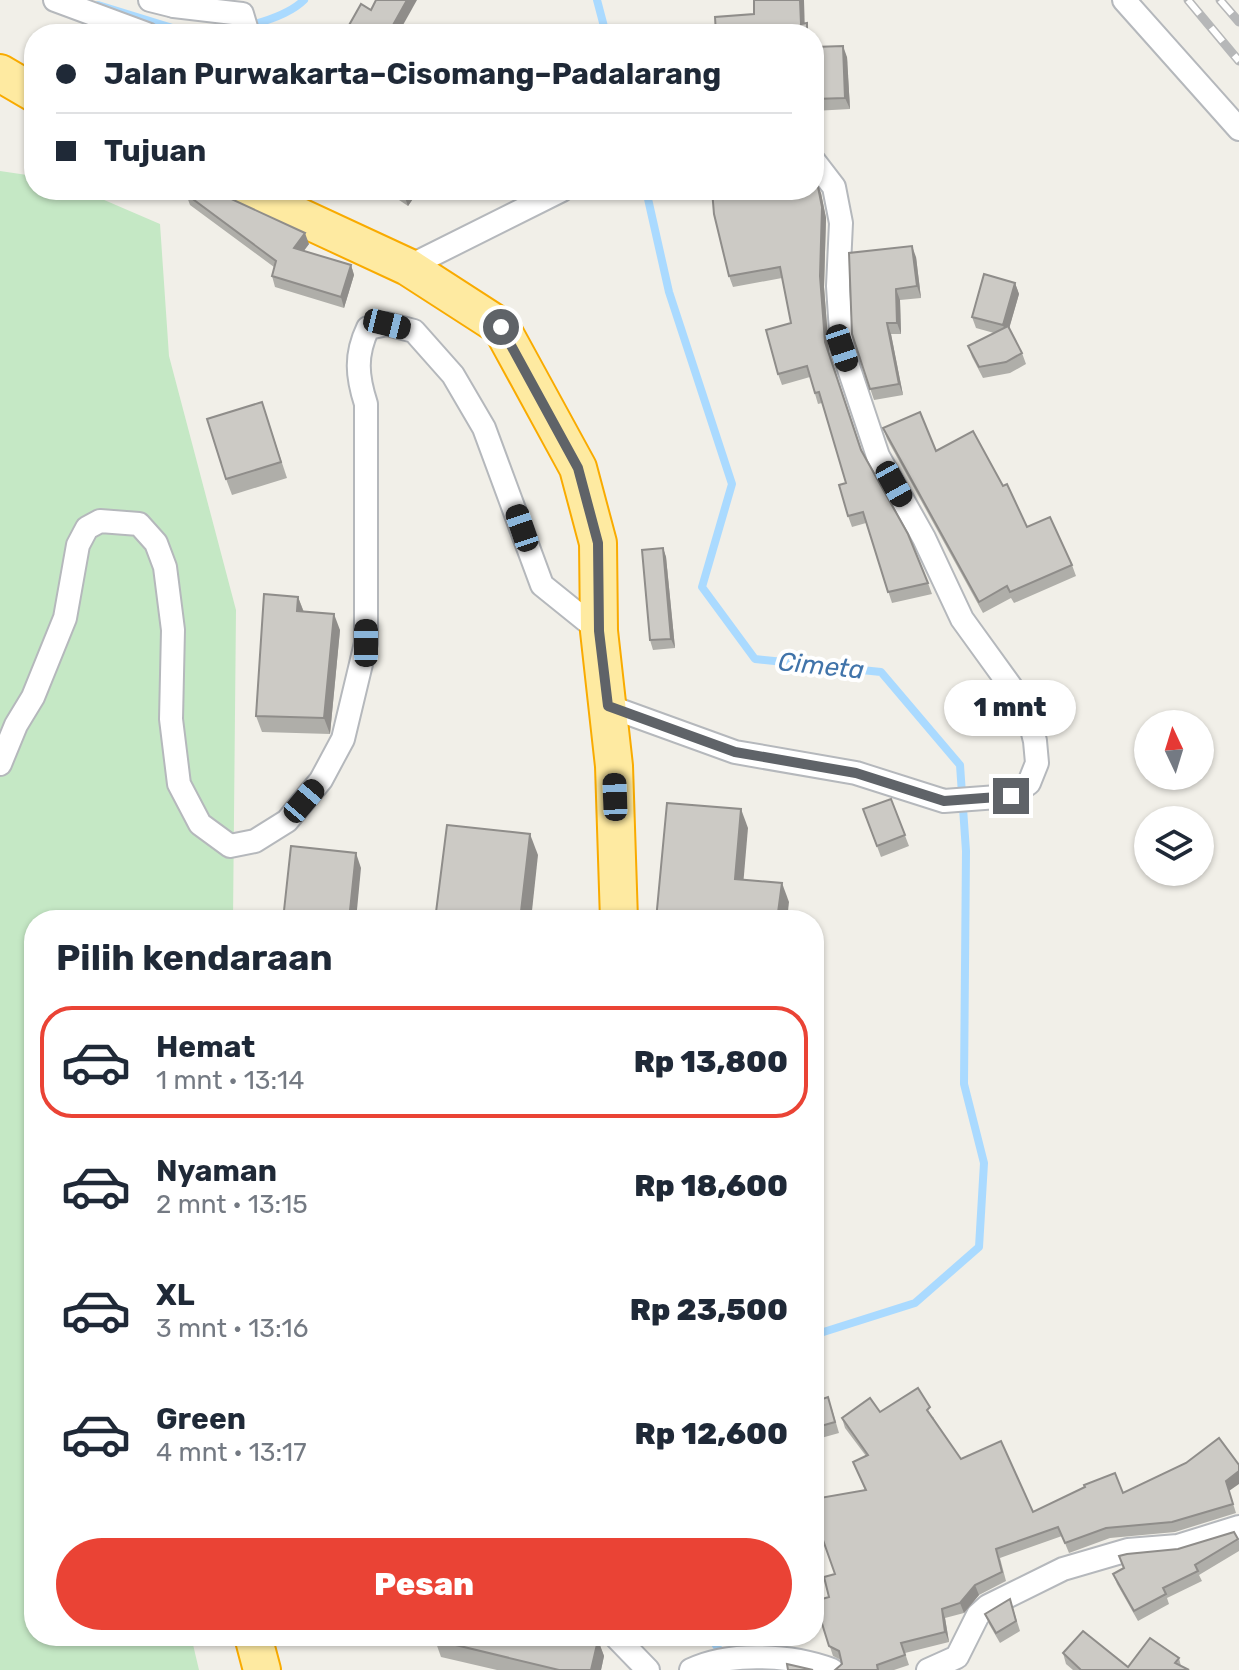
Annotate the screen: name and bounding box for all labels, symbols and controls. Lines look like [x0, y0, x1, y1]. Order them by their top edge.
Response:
text: Jalan Purwakarta–Cisomang–Padalarang [104, 56, 721, 92]
text: Tujuan [104, 133, 206, 169]
car [361, 307, 413, 341]
route start [483, 309, 519, 345]
car [823, 321, 861, 375]
car [872, 457, 916, 511]
car [503, 501, 541, 555]
car [354, 619, 378, 667]
water label: Cimeta [776, 646, 866, 686]
callout: 1 mnt [945, 680, 1077, 736]
text: 1 mnt [974, 692, 1047, 723]
north arrow [1134, 710, 1214, 790]
map controls [1134, 710, 1214, 886]
car [602, 773, 628, 821]
car [279, 775, 329, 827]
route end [993, 778, 1029, 814]
button: layers [1134, 806, 1214, 886]
text: Pilih kendaraan [56, 936, 333, 979]
icon: car [60, 1026, 132, 1098]
text: Hemat [156, 1029, 255, 1065]
text: Rp 13,800 [634, 1044, 788, 1080]
text: 1 mnt · 13:14 [156, 1065, 304, 1096]
icon: car [60, 1150, 132, 1222]
text: Nyaman [156, 1153, 277, 1189]
text: Rp 18,600 [634, 1168, 788, 1204]
text: 2 mnt · 13:15 [156, 1189, 308, 1220]
icon: car [60, 1274, 132, 1346]
text: XL [156, 1277, 195, 1313]
text: Rp 23,500 [630, 1292, 788, 1328]
text: 3 mnt · 13:16 [156, 1313, 308, 1344]
icon: car [60, 1398, 132, 1470]
text: Green [156, 1401, 246, 1437]
text: Rp 12,600 [635, 1416, 788, 1452]
text: 4 mnt · 13:17 [156, 1437, 307, 1468]
button: Pesan [56, 1538, 792, 1630]

